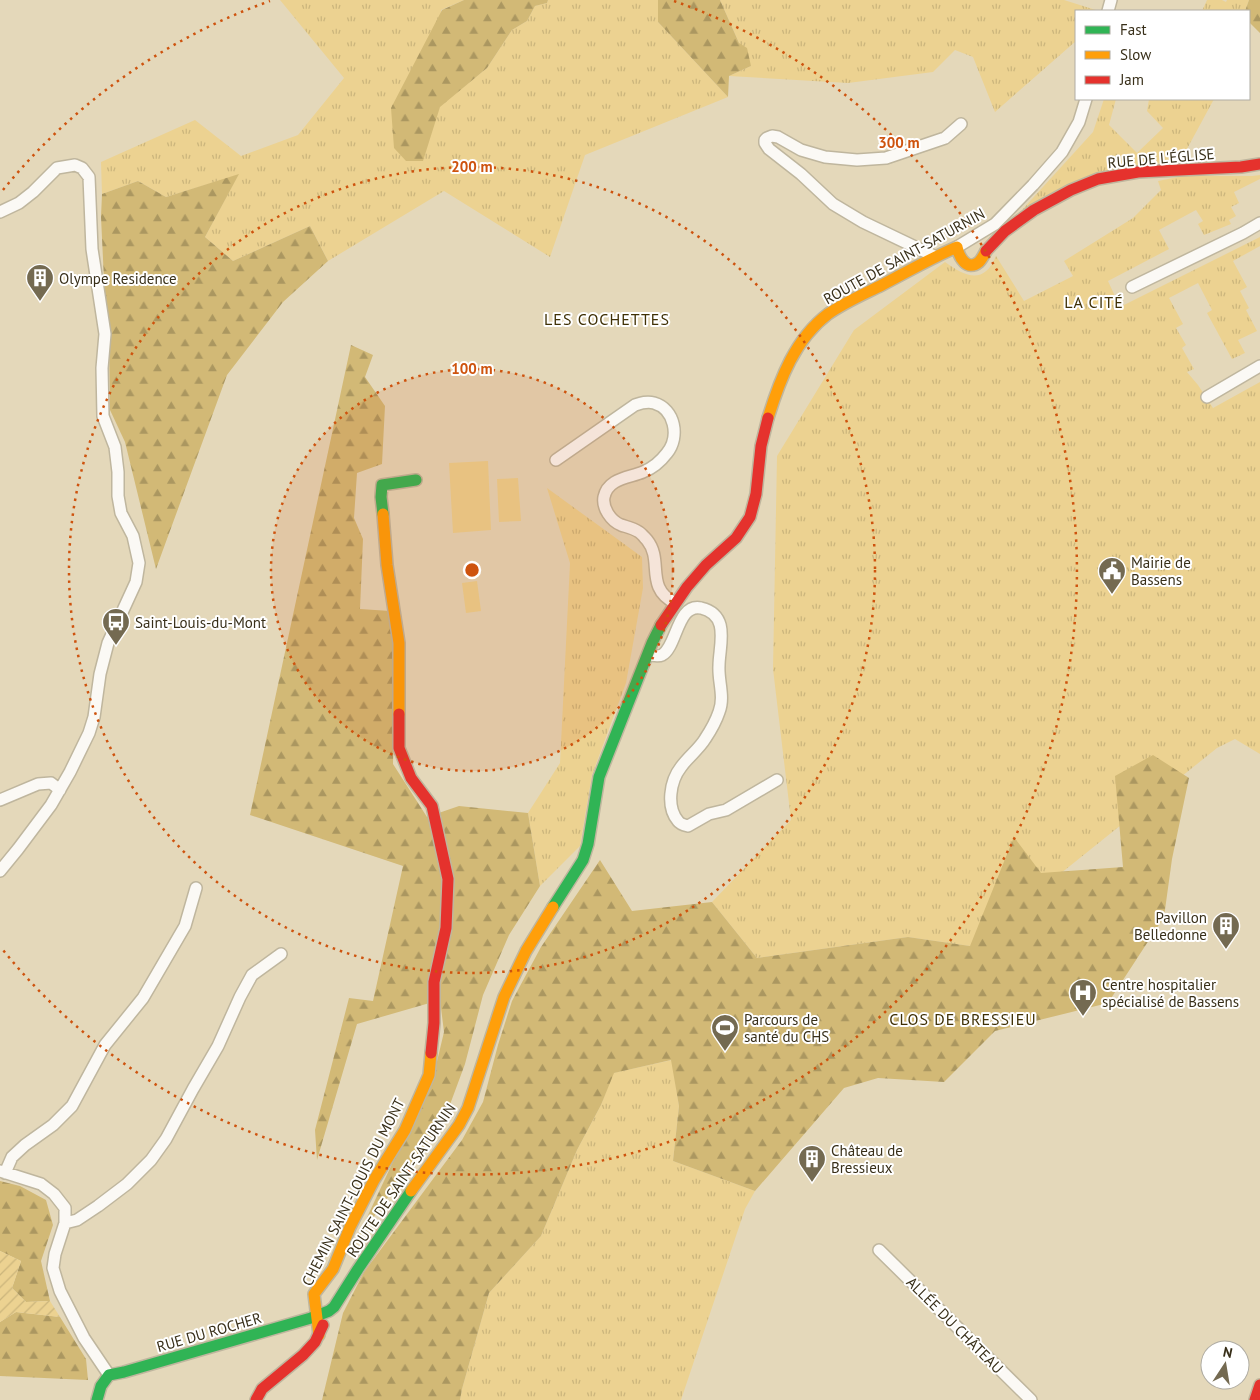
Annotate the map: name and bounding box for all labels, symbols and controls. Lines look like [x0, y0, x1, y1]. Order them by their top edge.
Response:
legend [1075, 10, 1250, 100]
text: Fast [1120, 20, 1147, 39]
text: Slow [1120, 45, 1151, 64]
text: Jam [1119, 70, 1144, 89]
text: 300 m [878, 133, 920, 152]
street label: RUE DE L'ÉGLISE [1107, 144, 1215, 172]
text: 200 m [451, 157, 493, 176]
street label: ROUTE DE SAINT-SATURNIN [820, 204, 988, 308]
building icon: Olympe Residence [25, 263, 55, 302]
place label: Olympe Residence [59, 269, 177, 288]
district label: LA CITÉ [1064, 292, 1124, 312]
district label: LES COCHETTES [544, 309, 670, 329]
text: 100 m [451, 359, 493, 378]
place label: Mairie de Bassens [1131, 553, 1191, 589]
public building icon: Mairie de Bassens [1097, 556, 1127, 595]
centre of rings [463, 561, 481, 579]
bus stop icon: Saint-Louis-du-Mont [101, 607, 131, 646]
place label: Saint-Louis-du-Mont [135, 613, 266, 632]
place label: Pavillon Belledonne [1134, 908, 1207, 944]
building icon: Pavillon Belledonne [1211, 911, 1241, 950]
place label: Centre hospitalier spécialisé de Bassens [1102, 975, 1239, 1011]
hospital icon: Centre hospitalier spécialisé de Bassens [1068, 978, 1098, 1017]
district label: CLOS DE BRESSIEU [889, 1009, 1037, 1029]
place label: Parcours de santé du CHS [744, 1010, 829, 1046]
sports icon: Parcours de santé du CHS [710, 1013, 740, 1052]
street label: CHEMIN SAINT-LOUIS DU MONT [297, 1094, 409, 1289]
street label: ROUTE DE SAINT-SATURNIN [342, 1099, 460, 1261]
place label: Château de Bressieux [831, 1141, 903, 1177]
building icon: Château de Bressieux [797, 1144, 827, 1183]
street label: ALLÉE DU CHÂTEAU [903, 1273, 1007, 1377]
street label: RUE DU ROCHER [154, 1308, 264, 1356]
north arrow [1200, 1340, 1250, 1390]
text: N [1221, 1343, 1234, 1362]

